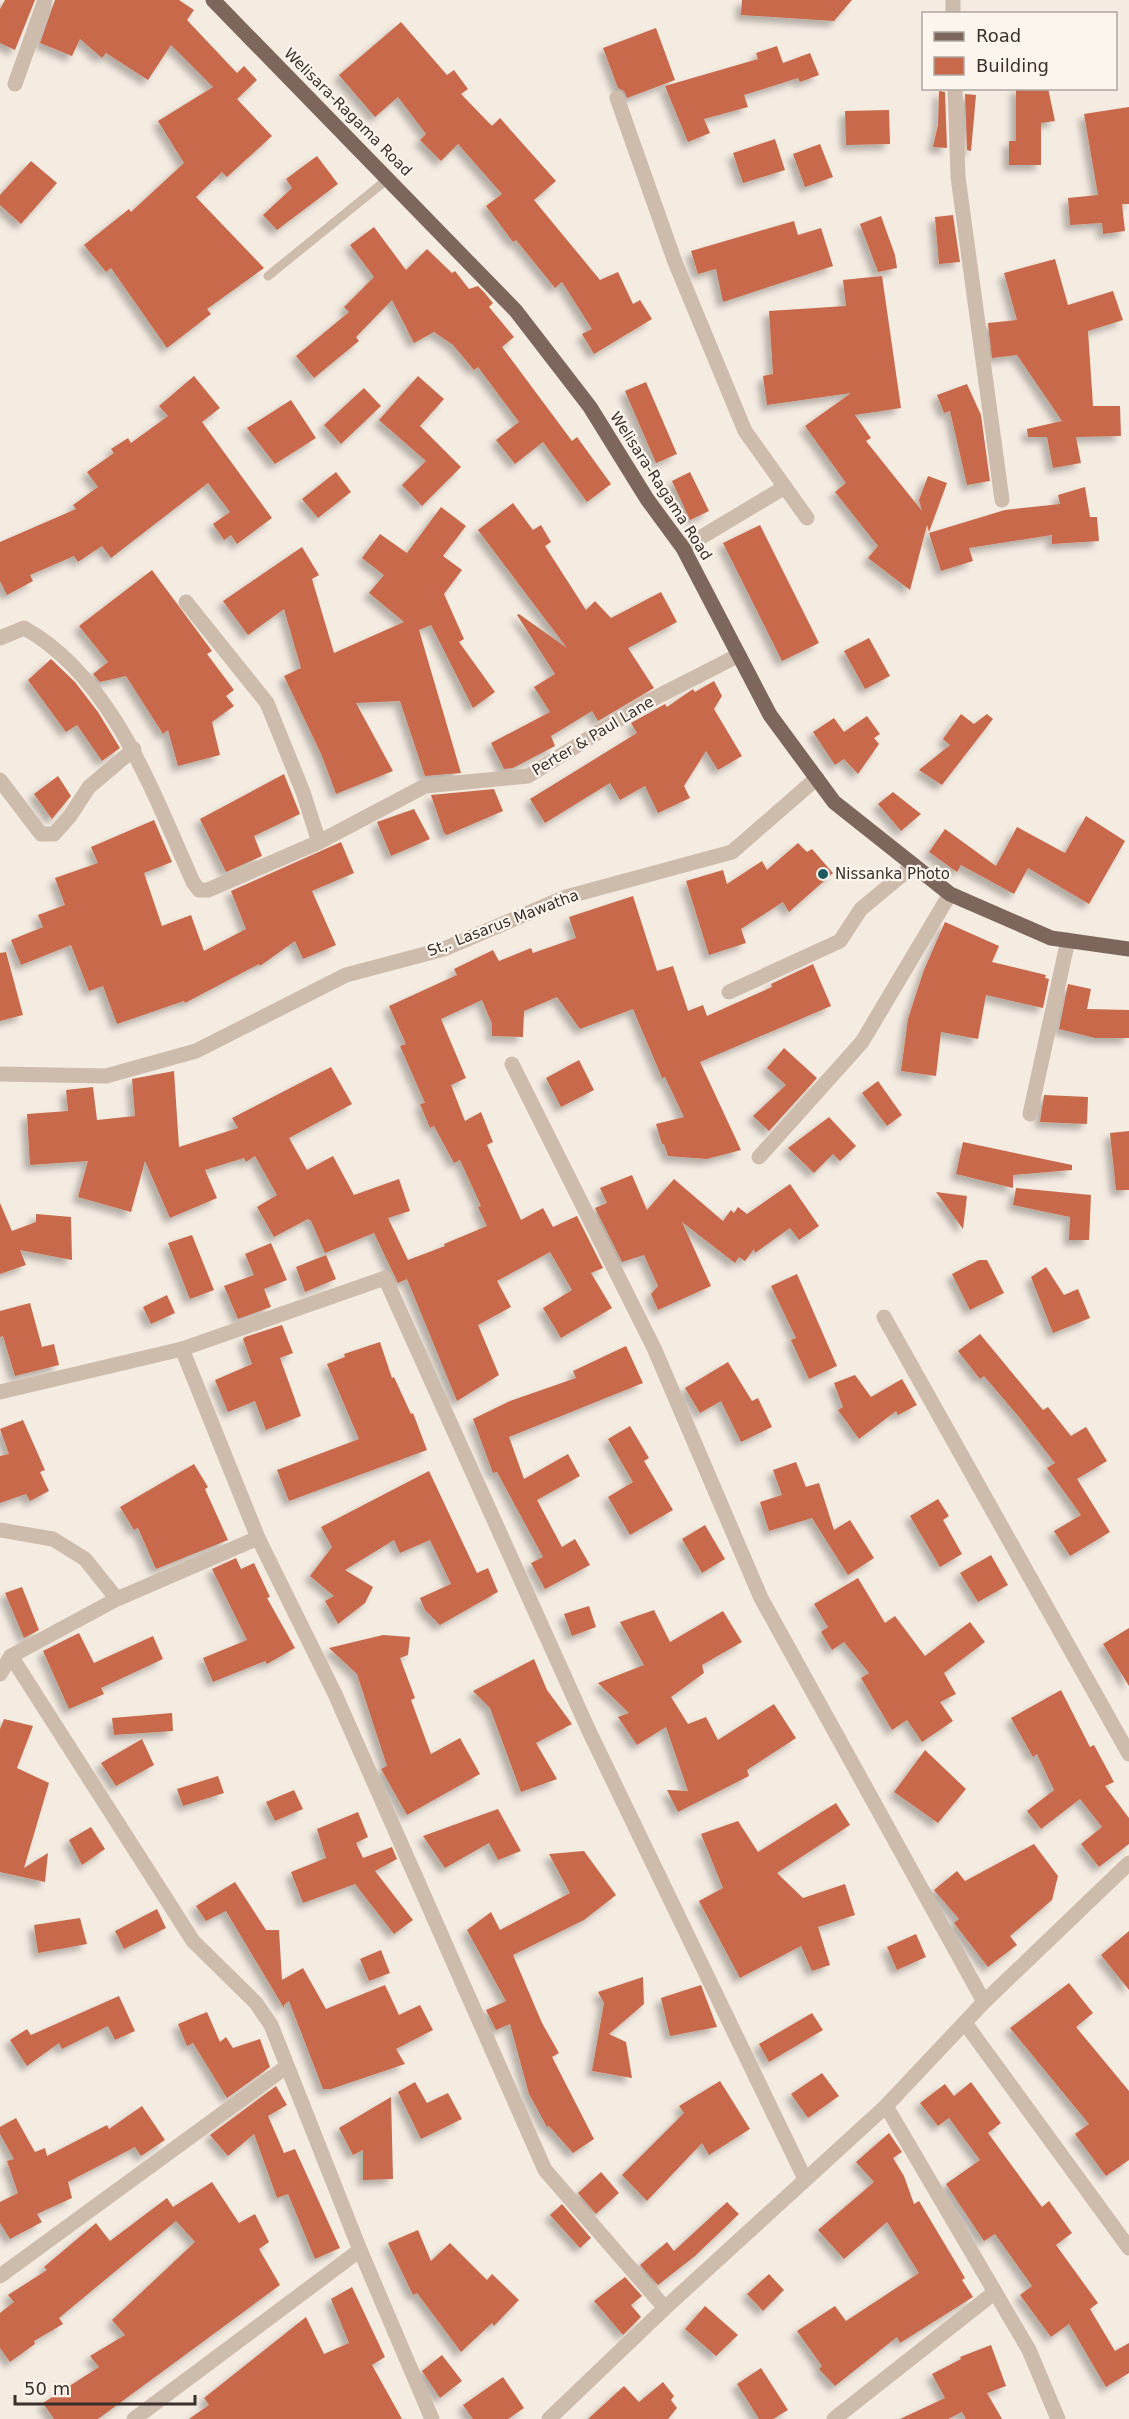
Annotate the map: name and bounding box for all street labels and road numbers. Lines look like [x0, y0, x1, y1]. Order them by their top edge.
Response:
street label: Welisara-Ragama Road [280, 44, 416, 180]
street label: Welisara-Ragama Road [606, 408, 716, 564]
street label: Perter & Paul Lane [529, 693, 657, 779]
street label: St,. Lasarus Mawatha [425, 886, 581, 960]

